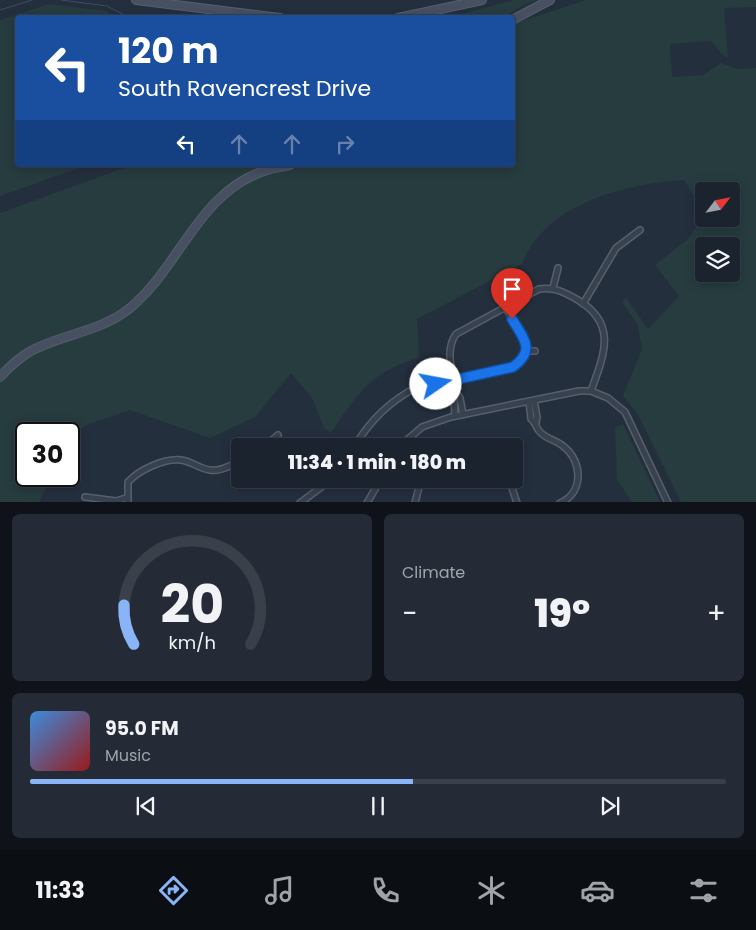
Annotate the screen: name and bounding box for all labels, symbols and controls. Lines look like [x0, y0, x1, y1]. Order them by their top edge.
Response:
text: 120 m [118, 26, 218, 75]
icon: left [35, 35, 100, 100]
text: South Ravencrest Drive [118, 73, 371, 104]
icon: left [172, 130, 200, 158]
icon: ahead [225, 130, 253, 158]
icon: ahead [278, 130, 306, 158]
icon: right [331, 130, 359, 158]
north arrow [695, 182, 740, 228]
map controls [695, 182, 740, 282]
button: layers [695, 237, 740, 282]
pin [491, 268, 533, 319]
icon: arrive [498, 275, 526, 303]
position arrow [409, 357, 461, 409]
speed limit sign: 30 [15, 422, 80, 487]
text: 11:34 · 1 min · 180 m [288, 449, 466, 476]
text: Climate [402, 561, 465, 584]
text: 20 [160, 568, 224, 641]
text: 19° [534, 587, 590, 640]
text: − [402, 594, 417, 633]
text: + [707, 594, 726, 633]
text: km/h [168, 630, 216, 655]
text: 95.0 FM [105, 715, 179, 742]
text: Music [105, 744, 151, 767]
icon: previous [132, 792, 160, 820]
icon: pause [364, 792, 392, 820]
icon: next [596, 792, 624, 820]
icon: directions [156, 873, 191, 908]
icon: music [262, 873, 297, 908]
icon: phone [368, 873, 403, 908]
icon: climate [474, 873, 509, 908]
icon: car [580, 873, 615, 908]
icon: filters [686, 873, 721, 908]
text: 11:33 [35, 875, 85, 906]

